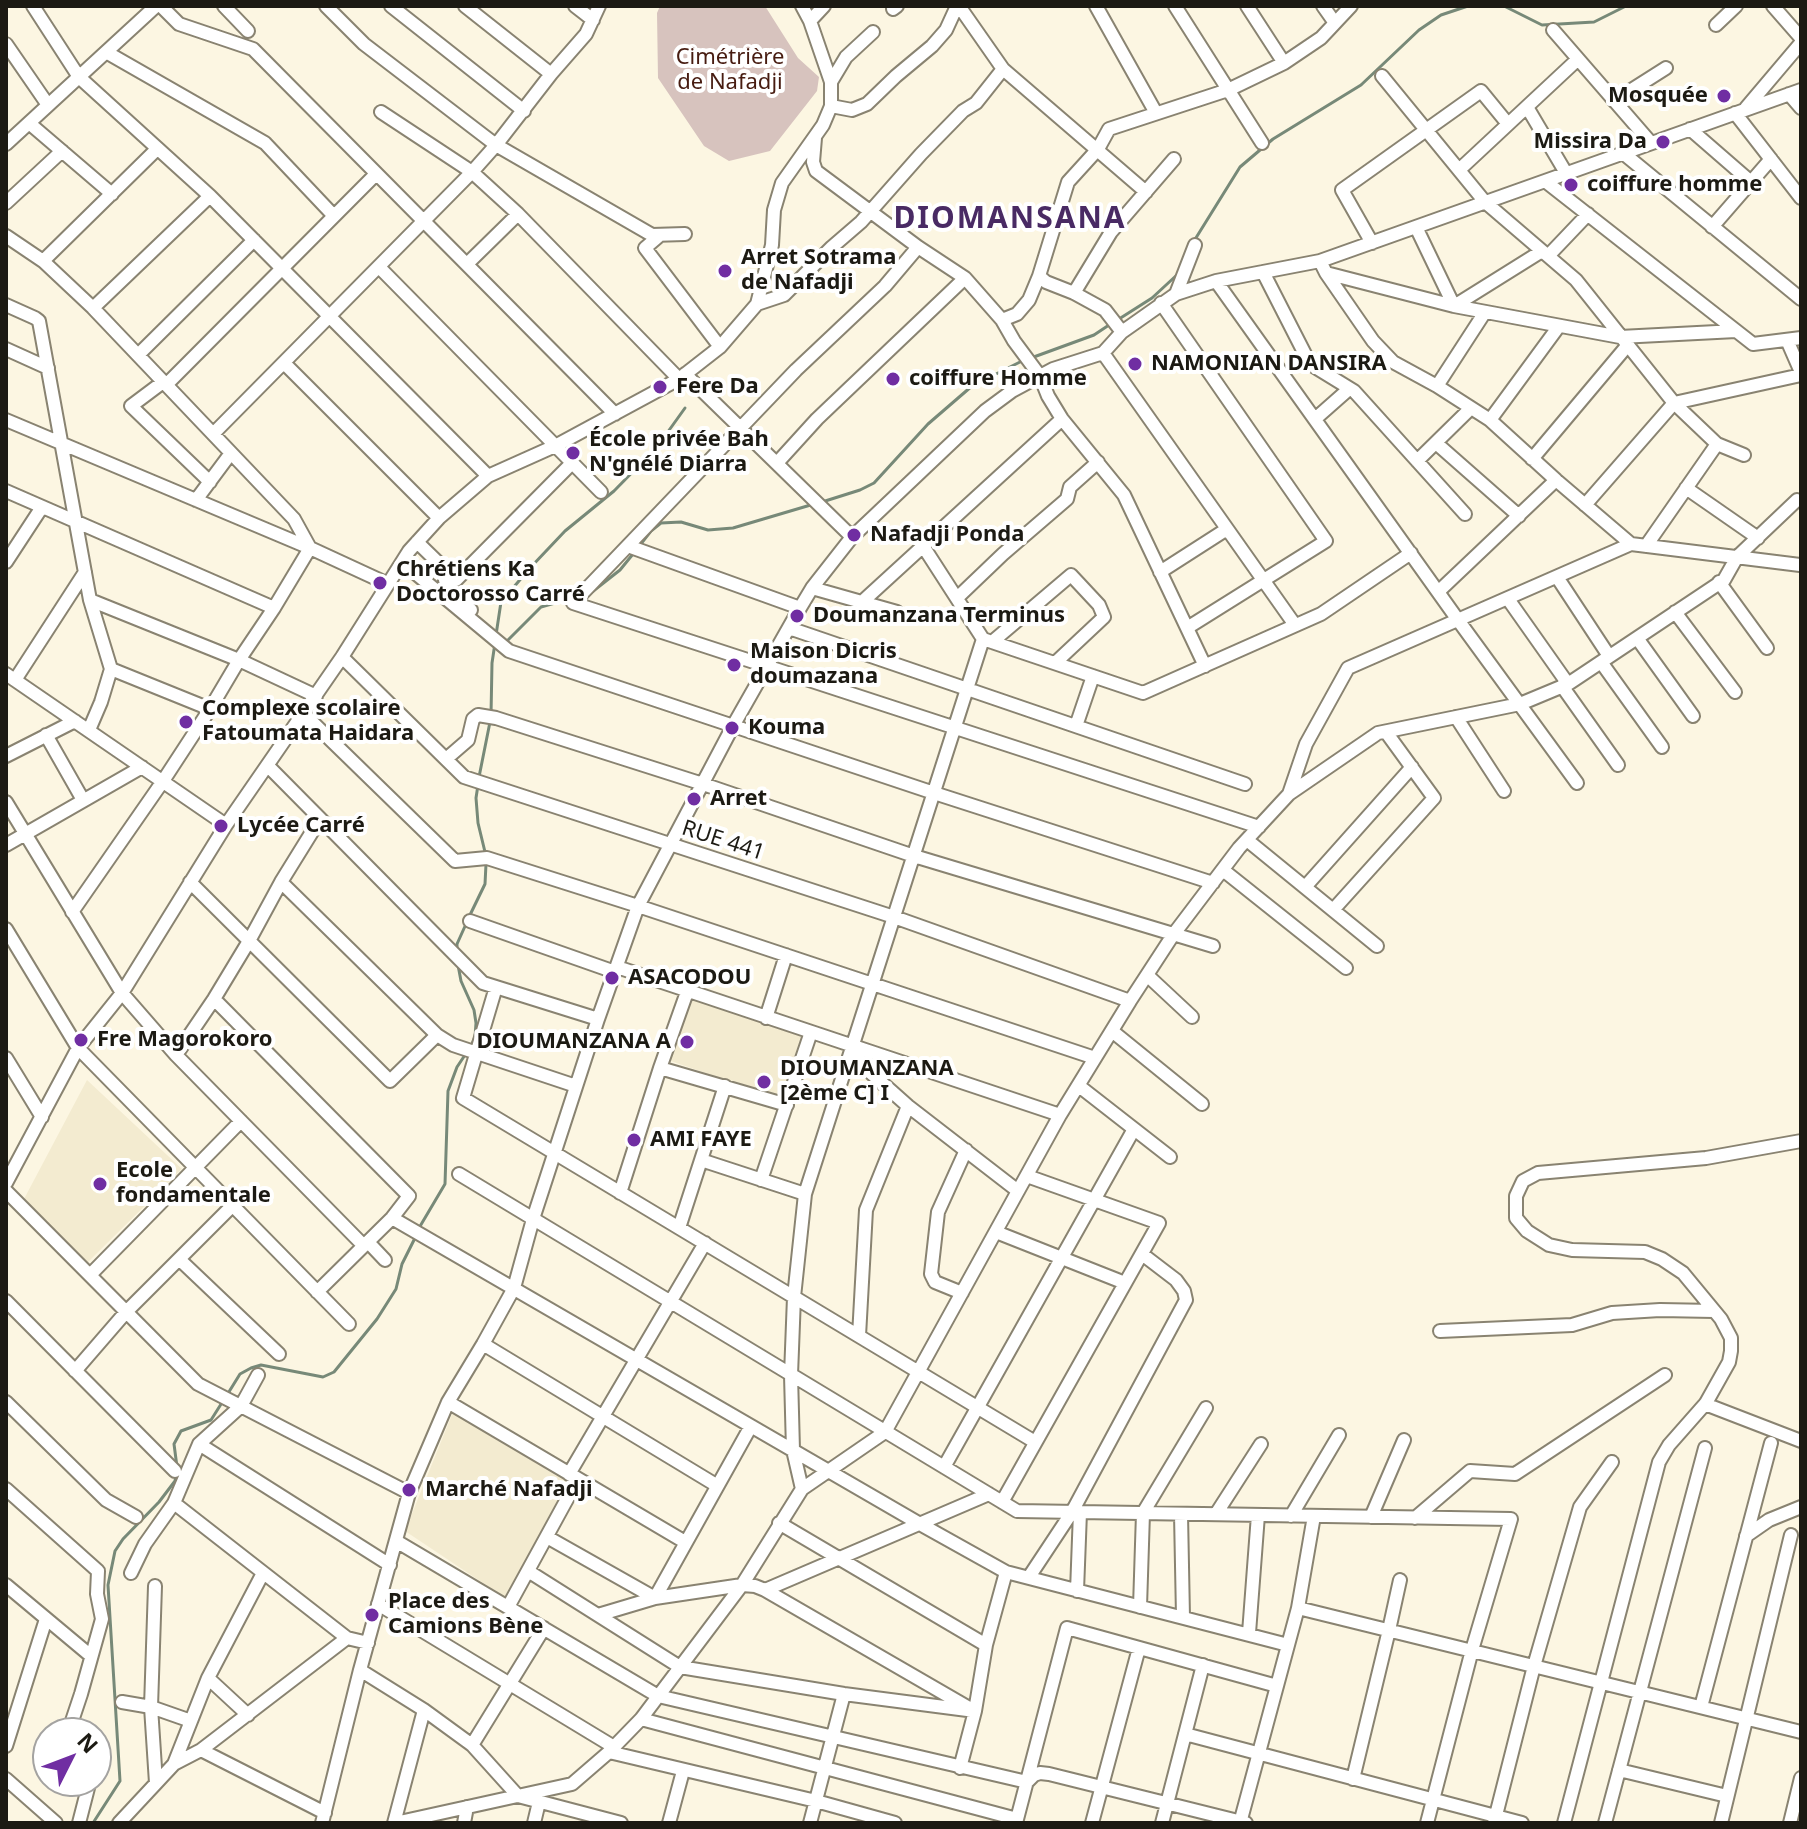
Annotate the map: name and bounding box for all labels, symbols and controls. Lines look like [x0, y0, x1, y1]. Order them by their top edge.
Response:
park label: Cimétrière de Nafadji [676, 45, 784, 96]
place label: Mosquée [1608, 83, 1708, 109]
marker: Mosquée [1715, 87, 1733, 105]
place label: Missira Da [1533, 129, 1647, 155]
marker: Missira Da [1654, 133, 1672, 151]
place label: coiffure homme [1587, 172, 1762, 198]
marker: coiffure homme [1562, 176, 1580, 194]
district label: DIOMANSANA [893, 201, 1127, 237]
place label: Arret Sotrama de Nafadji [741, 245, 896, 296]
marker: Arret Sotrama de Nafadji [716, 262, 734, 280]
place label: NAMONIAN DANSIRA [1151, 351, 1387, 377]
marker: NAMONIAN DANSIRA [1126, 355, 1144, 373]
place label: coiffure Homme [909, 366, 1087, 392]
marker: coiffure Homme [884, 370, 902, 388]
place label: Fere Da [676, 374, 759, 400]
marker: Fere Da [651, 378, 669, 396]
place label: École privée Bah N'gnélé Diarra [589, 427, 769, 478]
marker: École privée Bah N'gnélé Diarra [564, 444, 582, 462]
place label: Nafadji Ponda [870, 522, 1024, 548]
marker: Nafadji Ponda [845, 526, 863, 544]
place label: Chrétiens Ka Doctorosso Carré [396, 557, 585, 608]
marker: Chrétiens Ka Doctorosso Carré [371, 574, 389, 592]
place label: Doumanzana Terminus [813, 603, 1065, 629]
marker: Doumanzana Terminus [788, 607, 806, 625]
place label: Maison Dicris doumazana [750, 639, 897, 690]
marker: Maison Dicris doumazana [725, 656, 743, 674]
place label: Complexe scolaire Fatoumata Haidara [202, 696, 414, 748]
marker: Complexe scolaire Fatoumata Haidara [177, 713, 195, 731]
place label: Kouma [748, 715, 825, 741]
marker: Kouma [723, 719, 741, 737]
place label: Arret [710, 786, 767, 812]
marker: Arret [685, 790, 703, 808]
place label: Lycée Carré [237, 813, 365, 839]
street label: RUE 441 [678, 815, 768, 867]
marker: Lycée Carré [212, 817, 230, 835]
place label: ASACODOU [628, 965, 751, 991]
marker: ASACODOU [603, 969, 621, 987]
place label: Fre Magorokoro [97, 1027, 273, 1053]
place label: DIOUMANZANA A [476, 1029, 671, 1055]
marker: Fre Magorokoro [72, 1031, 90, 1049]
marker: DIOUMANZANA A [678, 1033, 696, 1051]
place label: DIOUMANZANA [2ème C] I [780, 1056, 954, 1108]
marker: DIOUMANZANA [2ème C] I [755, 1073, 773, 1091]
place label: AMI FAYE [650, 1127, 752, 1153]
marker: AMI FAYE [625, 1131, 643, 1149]
place label: Ecole fondamentale [116, 1158, 271, 1210]
marker: Ecole fondamentale [91, 1175, 109, 1193]
place label: Marché Nafadji [425, 1477, 593, 1503]
marker: Marché Nafadji [400, 1481, 418, 1499]
place label: Place des Camions Bène [388, 1589, 543, 1640]
marker: Place des Camions Bène [363, 1606, 381, 1624]
north arrow [32, 1717, 112, 1797]
text: N [71, 1726, 105, 1759]

